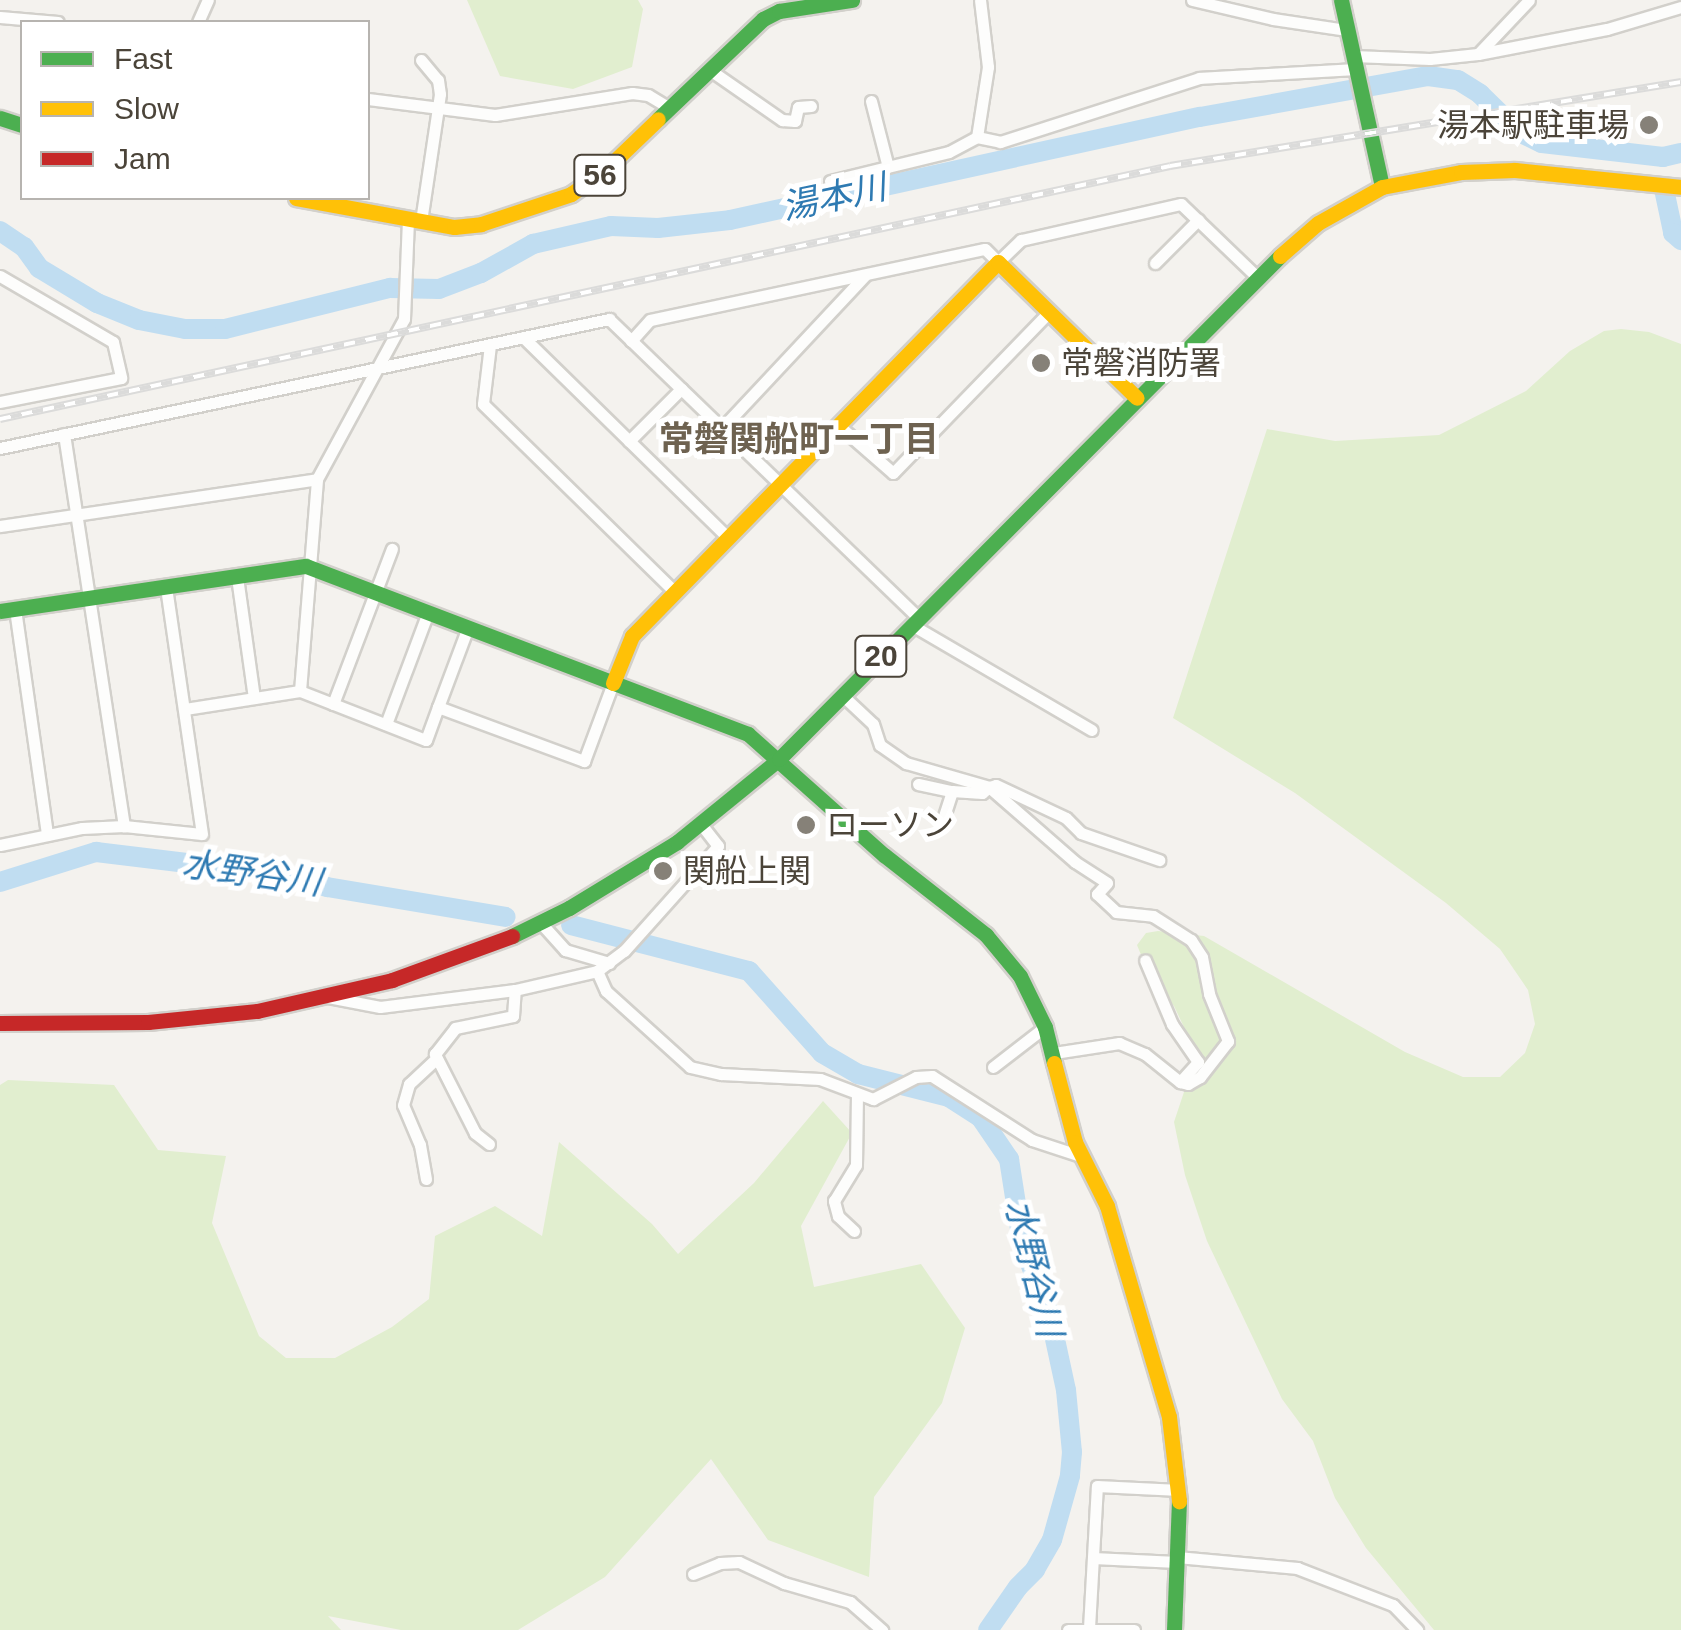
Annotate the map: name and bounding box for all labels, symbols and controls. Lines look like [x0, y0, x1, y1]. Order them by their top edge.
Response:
legend [20, 20, 370, 200]
text: Fast [114, 42, 172, 75]
text: Slow [114, 92, 179, 125]
place label: 湯本駅駐車場 [1437, 106, 1629, 144]
marker: 湯本駅駐車場 [1638, 114, 1660, 136]
text: Jam [114, 142, 171, 175]
road number: 56 [572, 150, 628, 200]
water label: 湯本川 [778, 166, 890, 228]
place label: 常磐消防署 [1061, 344, 1221, 382]
marker: 常磐消防署 [1030, 352, 1052, 374]
district label: 常磐関船町一丁目 [659, 418, 939, 460]
road number: 20 [854, 631, 908, 681]
place label: ローソン [826, 806, 954, 844]
marker: ローソン [795, 814, 817, 836]
water label: 水野谷川 [180, 842, 324, 904]
place label: 関船上関 [683, 852, 811, 890]
marker: 関船上関 [652, 860, 674, 882]
water label: 水野谷川 [997, 1195, 1071, 1341]

